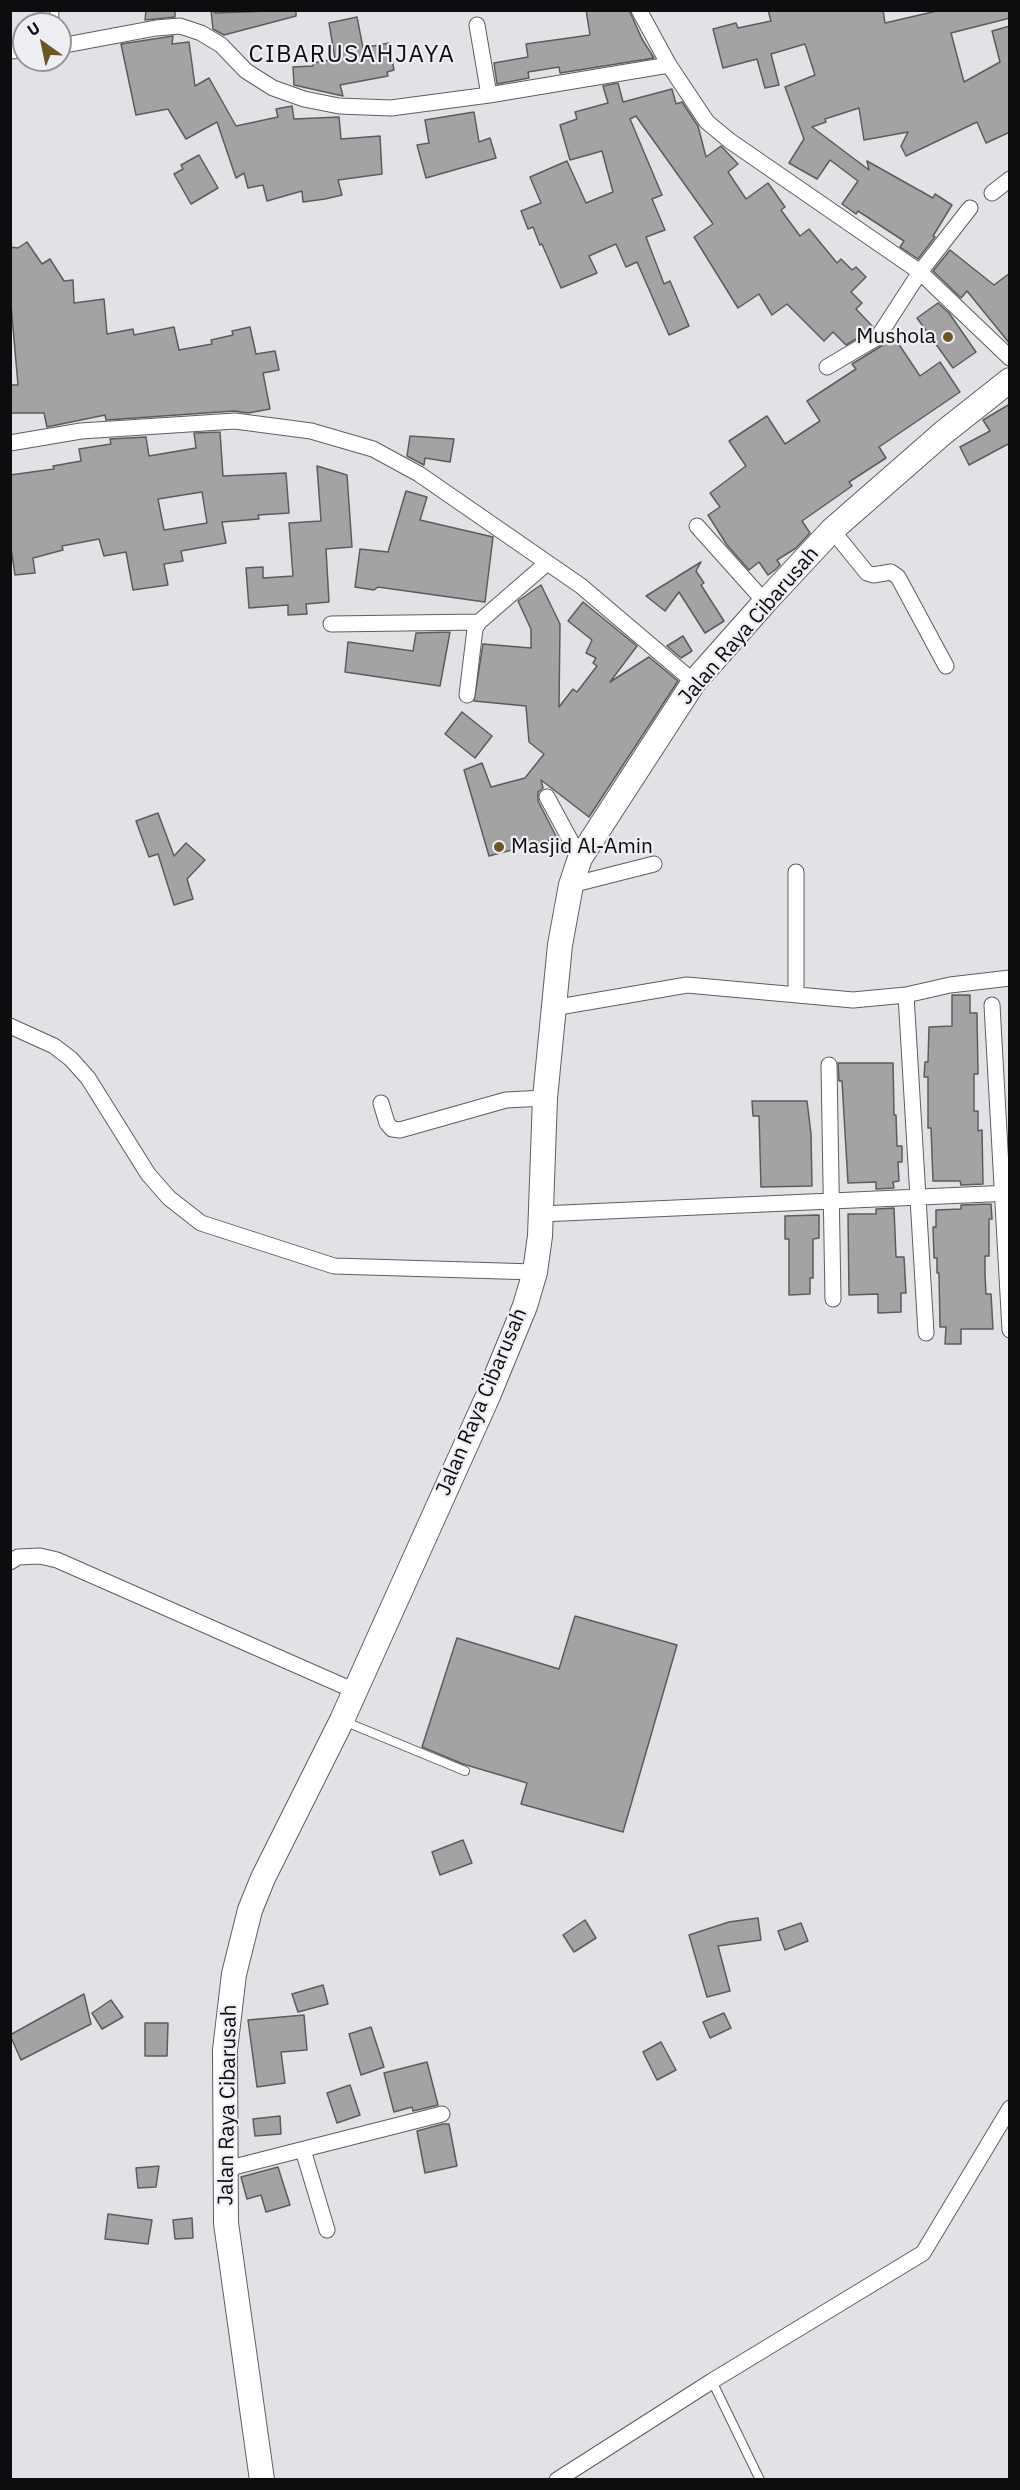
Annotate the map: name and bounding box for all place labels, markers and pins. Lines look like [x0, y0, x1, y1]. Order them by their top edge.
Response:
place label: Mushola [856, 324, 936, 350]
marker: Mushola [941, 330, 955, 344]
place label: Masjid Al-Amin [511, 834, 653, 860]
marker: Masjid Al-Amin [492, 840, 506, 854]

